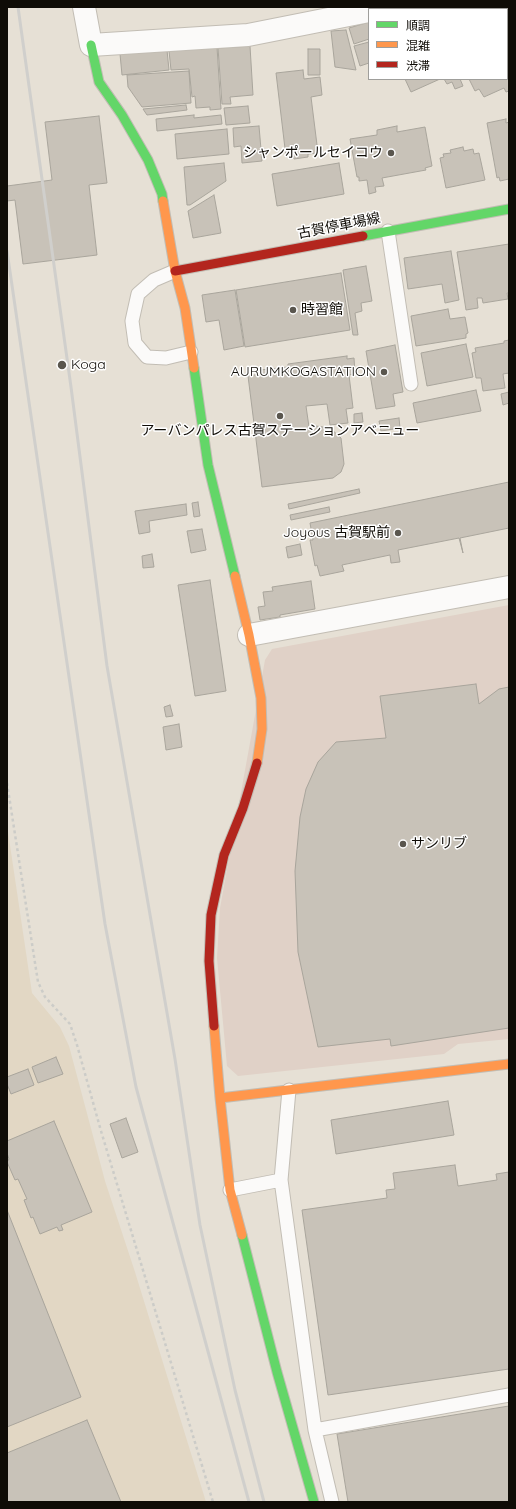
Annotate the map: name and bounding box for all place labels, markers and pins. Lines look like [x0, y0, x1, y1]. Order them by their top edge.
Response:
place label: シャンポールセイコウ [243, 145, 383, 161]
marker: シャンポールセイコウ [386, 148, 396, 158]
place label: 時習館 [301, 302, 343, 318]
marker: 時習館 [288, 305, 298, 315]
place label: Koga [71, 357, 106, 373]
marker: Koga [56, 359, 68, 371]
place label: AURUMKOGASTATION [231, 364, 376, 380]
marker: AURUMKOGASTATION [379, 367, 389, 377]
marker: アーバンパレス古賀ステーションアベニュー [275, 411, 285, 421]
place label: アーバンパレス古賀ステーションアベニュー [140, 423, 420, 439]
place label: Joyous 古賀駅前 [283, 525, 390, 541]
marker: Joyous 古賀駅前 [393, 528, 403, 538]
place label: サンリブ [411, 836, 467, 852]
marker: サンリブ [398, 839, 408, 849]

